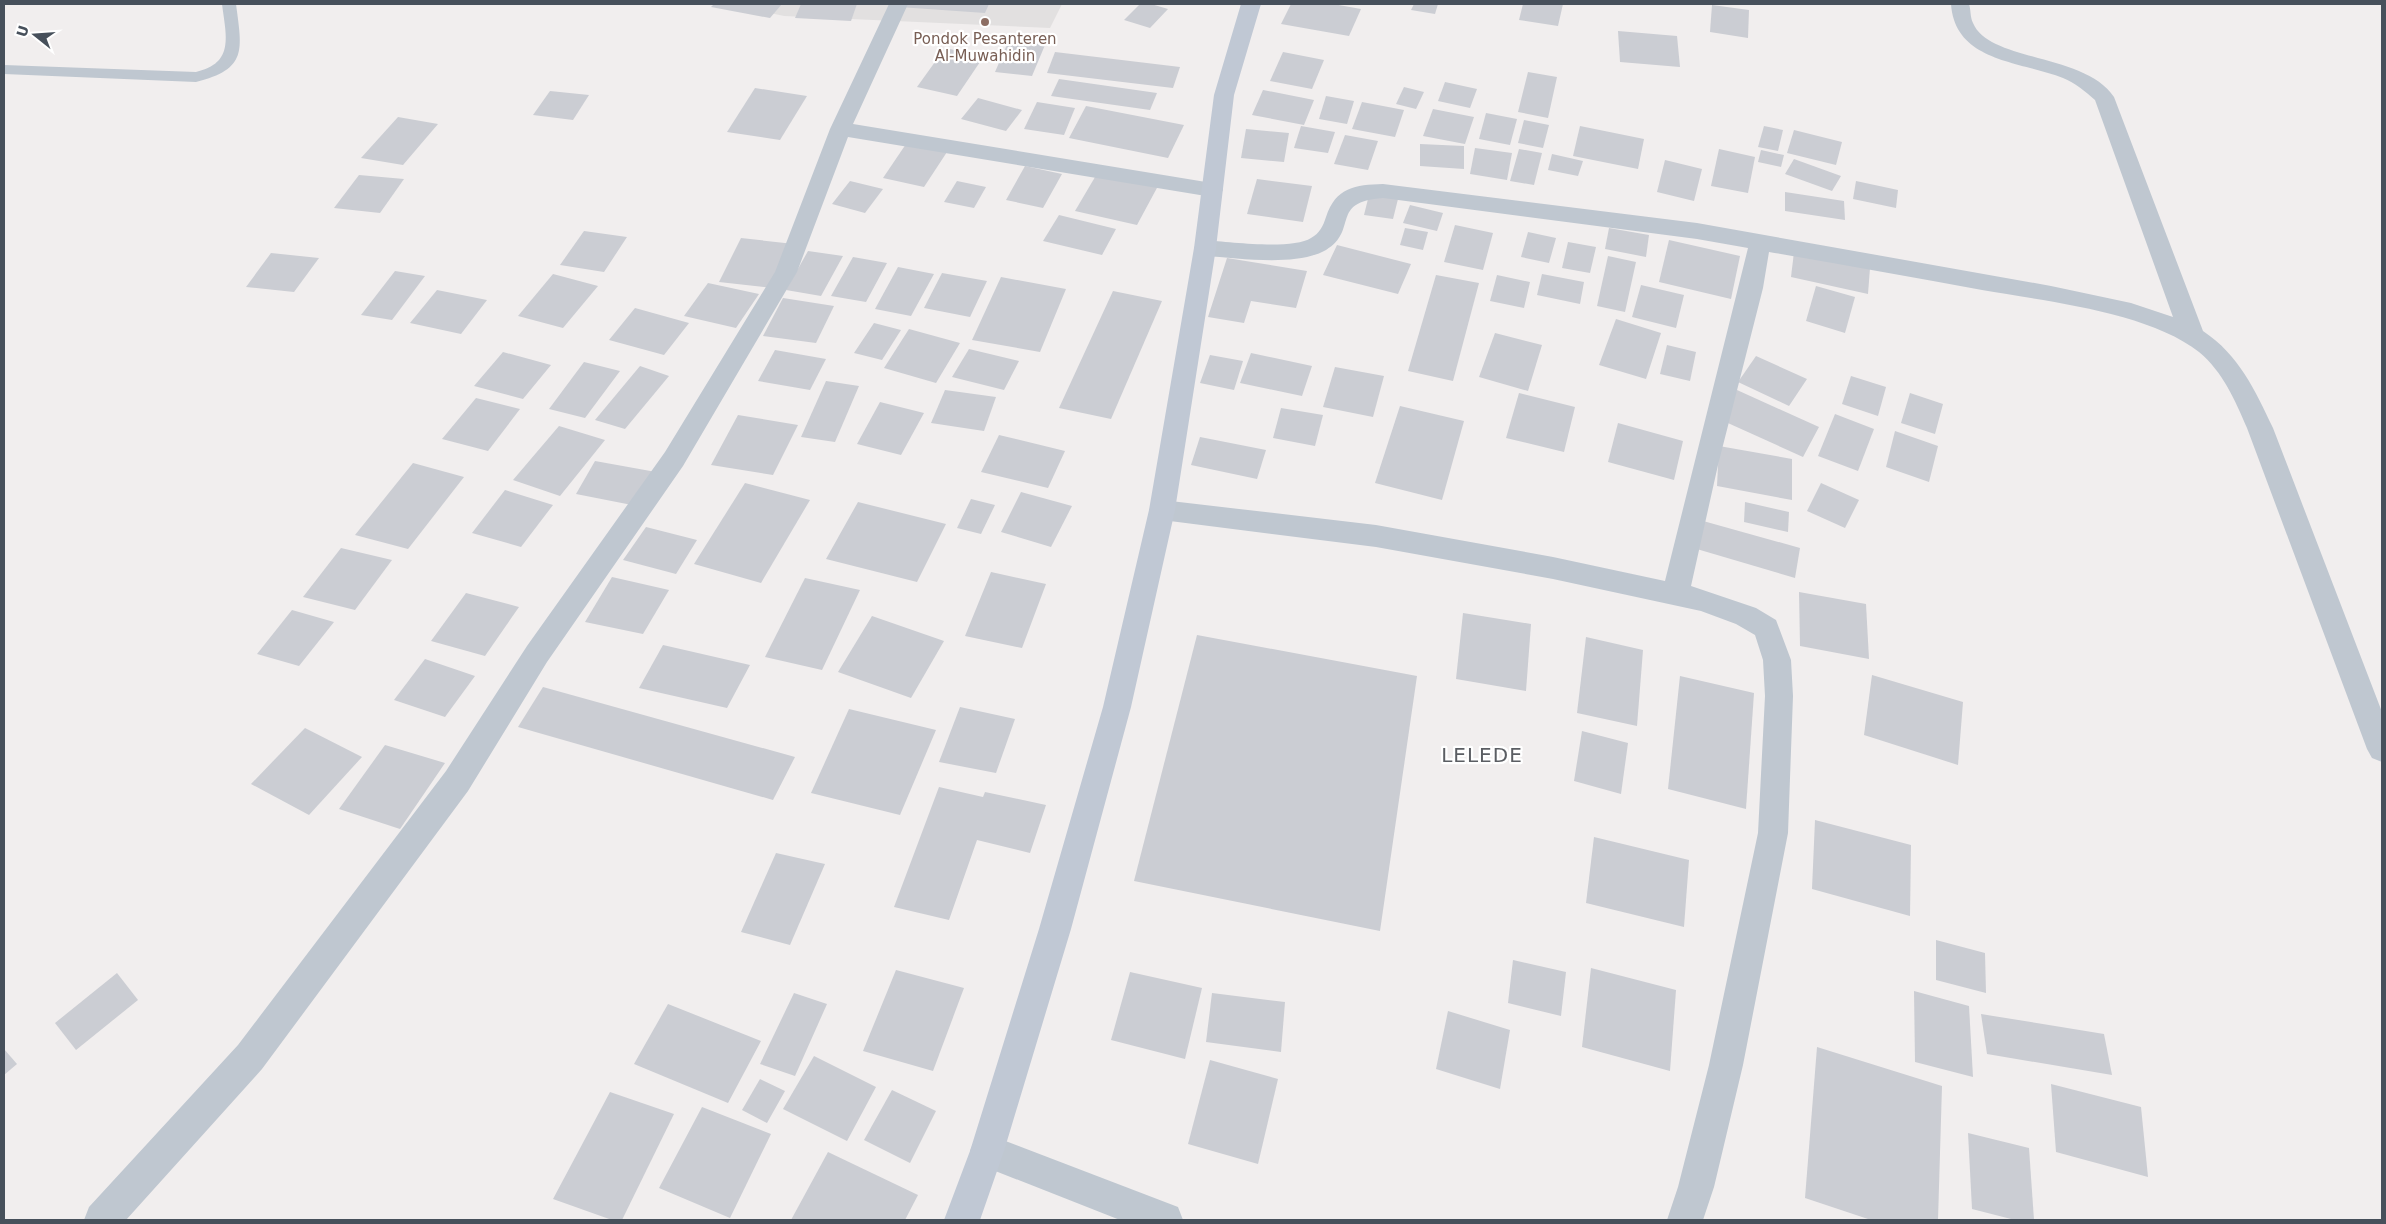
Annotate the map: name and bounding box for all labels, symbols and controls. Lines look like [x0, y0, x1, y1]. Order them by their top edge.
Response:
north arrow [10, 10, 60, 60]
marker: Pondok Pesanteren Al-Muwahidin [979, 16, 991, 28]
text: U [13, 23, 32, 39]
place label: Pondok Pesanteren Al-Muwahidin [913, 30, 1057, 65]
district label: LELEDE [1441, 743, 1523, 767]

